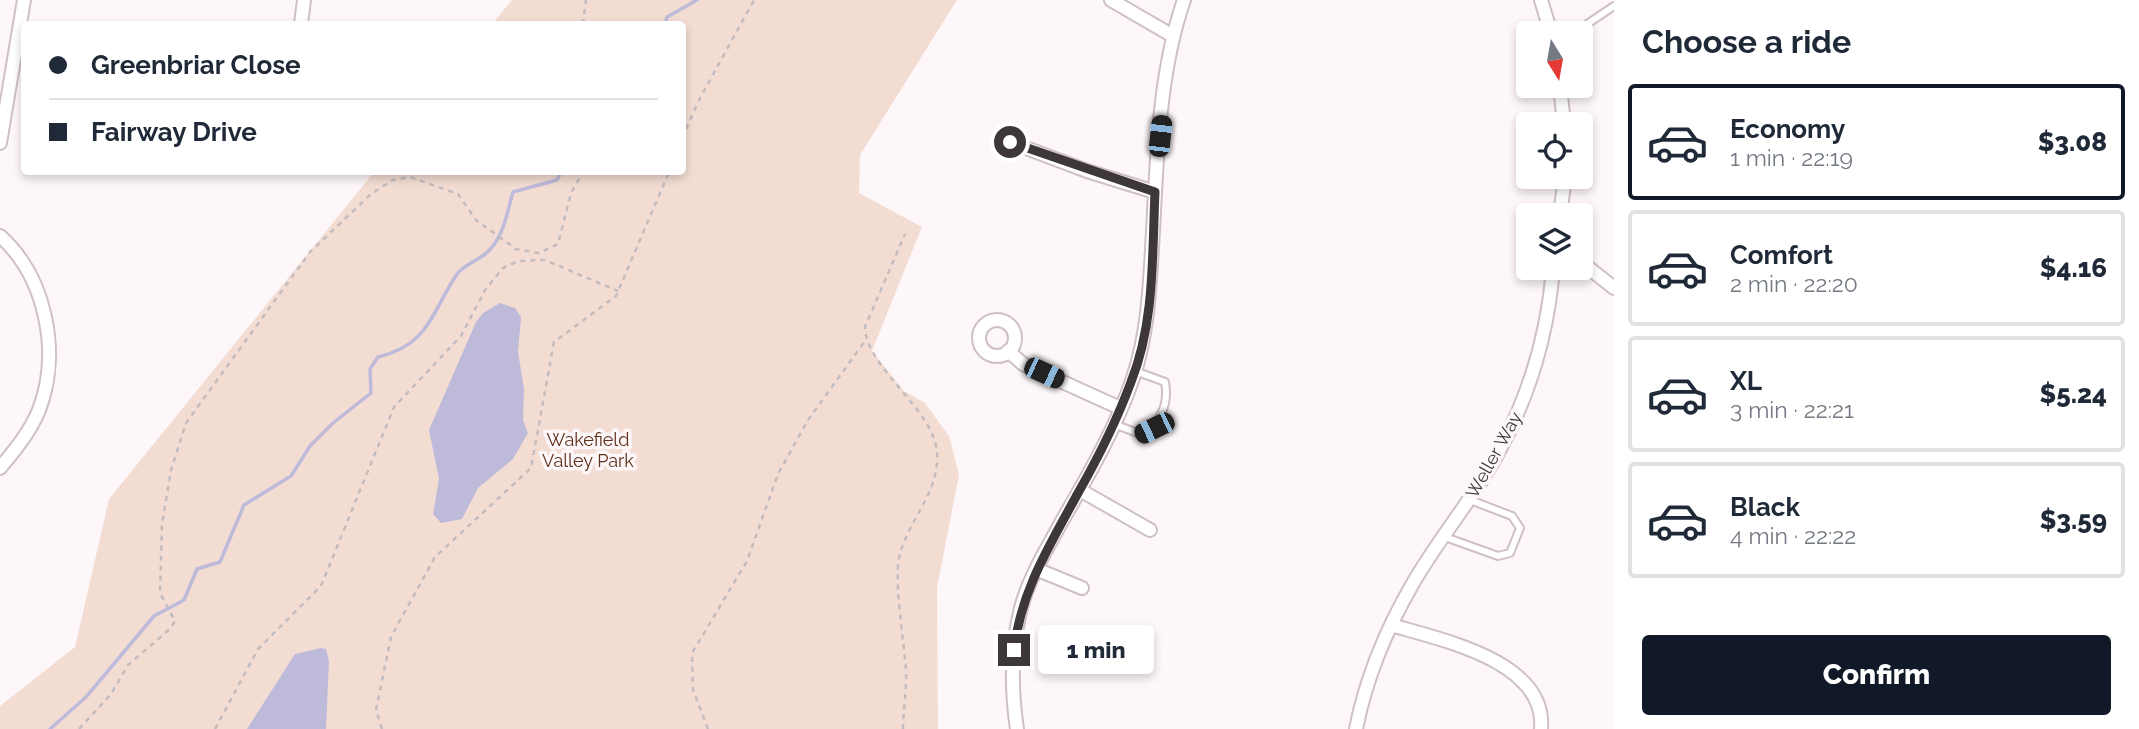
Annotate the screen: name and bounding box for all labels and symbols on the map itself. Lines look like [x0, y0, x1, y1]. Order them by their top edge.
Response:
north arrow [1516, 21, 1592, 98]
car [1148, 114, 1173, 158]
route start [994, 126, 1026, 158]
car [1021, 355, 1068, 391]
street label: Weller Way [1461, 408, 1526, 502]
car [1131, 409, 1178, 447]
park label: Wakefield Valley Park [542, 429, 634, 471]
callout: 1 min [1038, 626, 1154, 674]
route end [998, 634, 1030, 666]

